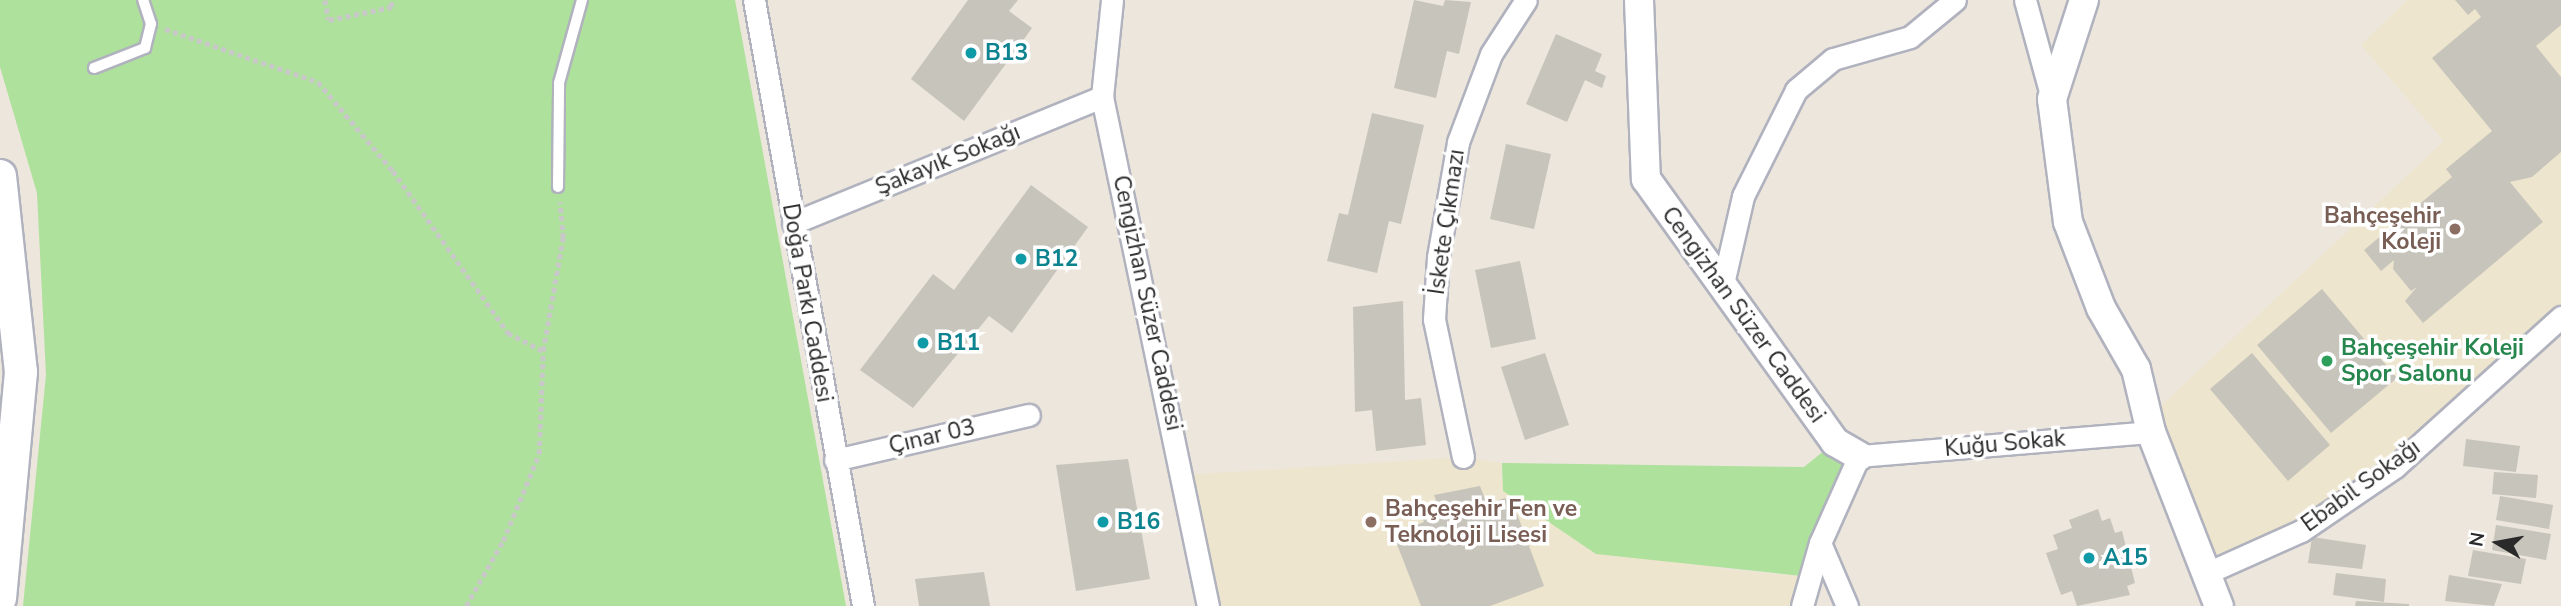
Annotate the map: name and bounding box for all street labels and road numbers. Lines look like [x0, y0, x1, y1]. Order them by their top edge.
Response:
street label: Şakayık Sokağı [872, 118, 1024, 202]
street label: İskete Çıkmazı [1423, 147, 1471, 297]
street label: Cengizhan Süzer Caddesi [1106, 173, 1188, 433]
street label: Doğa Parkı Caddesi [776, 201, 838, 405]
street label: Cengizhan Süzer Caddesi [1655, 202, 1831, 428]
street label: Çınar 03 [886, 414, 978, 460]
street label: Kuğu Sokak [1943, 425, 2067, 463]
street label: Ebabil Sokağı [2296, 434, 2426, 538]

